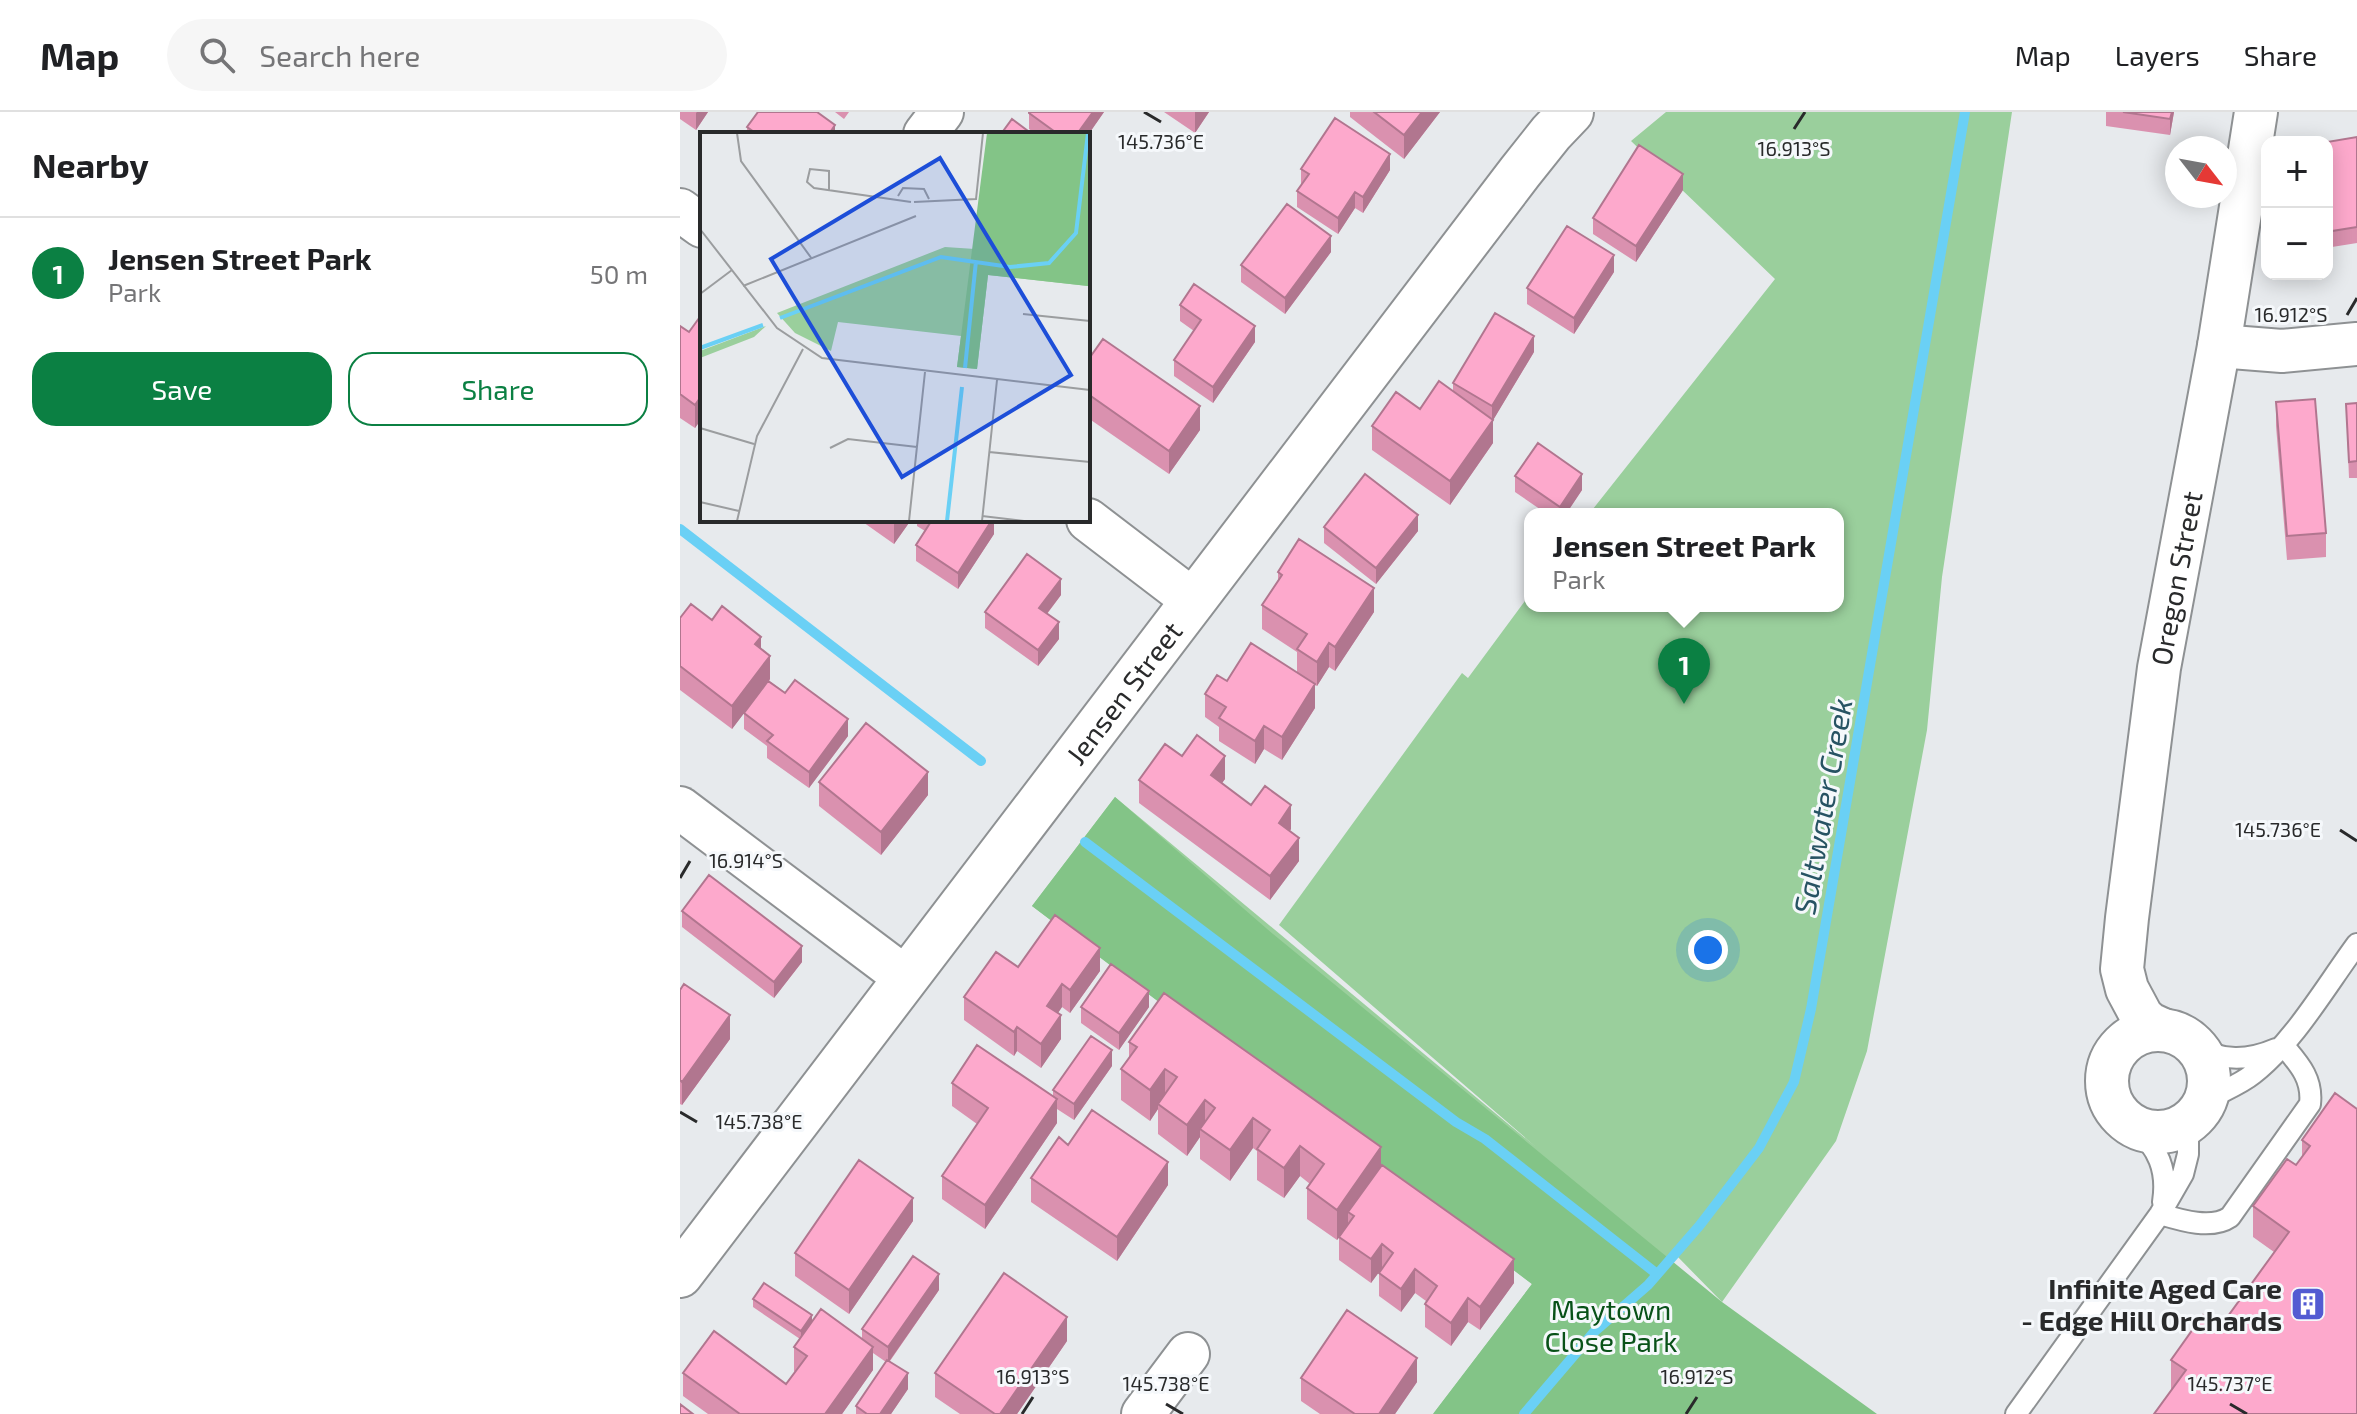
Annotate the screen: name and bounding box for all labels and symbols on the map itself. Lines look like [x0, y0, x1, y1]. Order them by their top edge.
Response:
text: 145.736°E [1118, 129, 1204, 153]
inset map [700, 132, 1090, 522]
text: 16.913°S [1758, 136, 1830, 160]
north arrow [2165, 136, 2237, 208]
text: 16.912°S [2254, 302, 2328, 326]
street label: Oregon Street [2143, 488, 2209, 668]
street label: Jensen Street [1058, 615, 1189, 771]
pin: 1 [1658, 638, 1710, 704]
water label: Saltwater Creek [1785, 695, 1859, 917]
text: 145.736°E [2235, 817, 2321, 841]
text: 16.914°S [709, 848, 783, 872]
your location [1688, 930, 1728, 970]
text: 145.738°E [716, 1109, 802, 1133]
place label: Infinite Aged Care - Edge Hill Orchards [2021, 1271, 2282, 1337]
building icon: Infinite Aged Care - Edge Hill Orchards [2289, 1285, 2327, 1323]
park label: Maytown Close Park [1545, 1292, 1677, 1358]
text: 16.913°S [997, 1364, 1069, 1388]
text: 16.912°S [1660, 1364, 1734, 1388]
text: 145.738°E [1123, 1371, 1209, 1395]
text: 145.737°E [2188, 1371, 2272, 1395]

